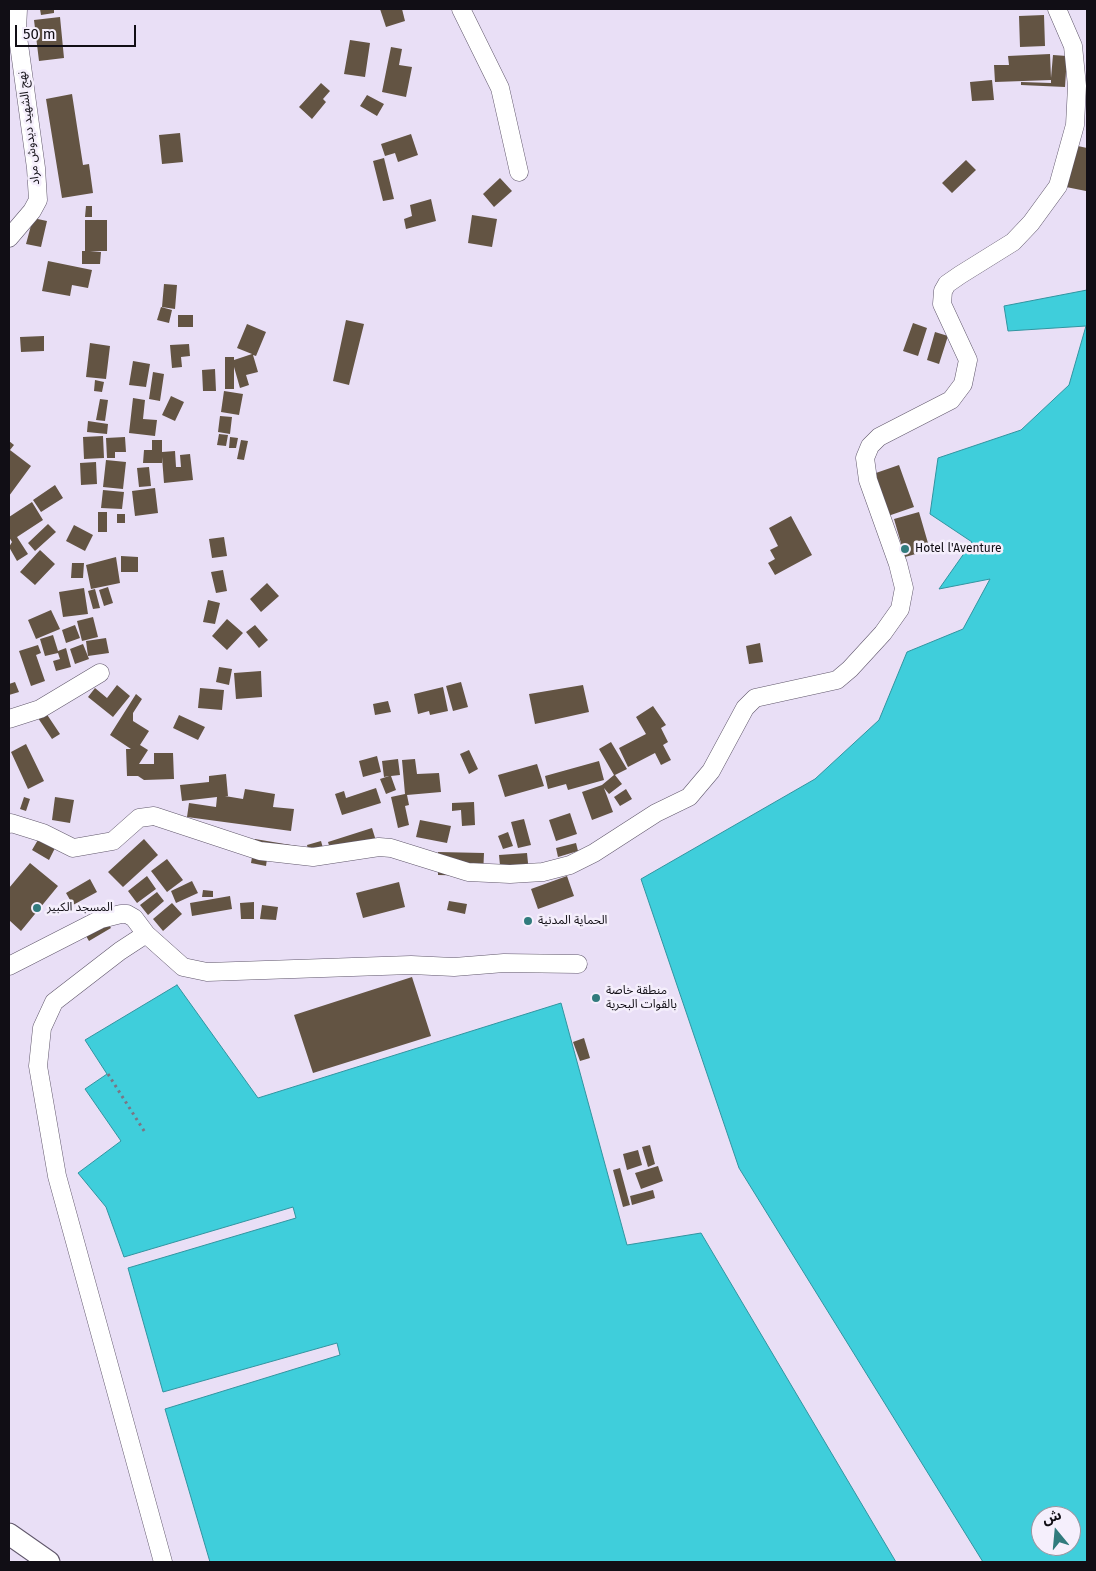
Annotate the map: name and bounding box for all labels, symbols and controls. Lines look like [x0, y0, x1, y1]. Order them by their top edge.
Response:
scale bar [18, 15, 139, 47]
text: 50 m [23, 25, 56, 43]
street label: نهج الشهيد ديدوش مراد [15, 70, 43, 186]
place label: Hotel l'Aventure [915, 542, 1002, 556]
marker: Hotel l'Aventure [899, 543, 911, 555]
place label: المسجد الكبير [47, 901, 113, 915]
marker: المسجد الكبير [31, 902, 43, 914]
place label: الحماية المدنية [538, 914, 607, 928]
marker: الحماية المدنية [522, 915, 534, 927]
place label: منطقة خاصة بالقوات البحرية [606, 984, 677, 1012]
marker: منطقة خاصة بالقوات البحرية [590, 992, 602, 1004]
north arrow [1031, 1506, 1081, 1556]
text: ش [1040, 1506, 1063, 1528]

